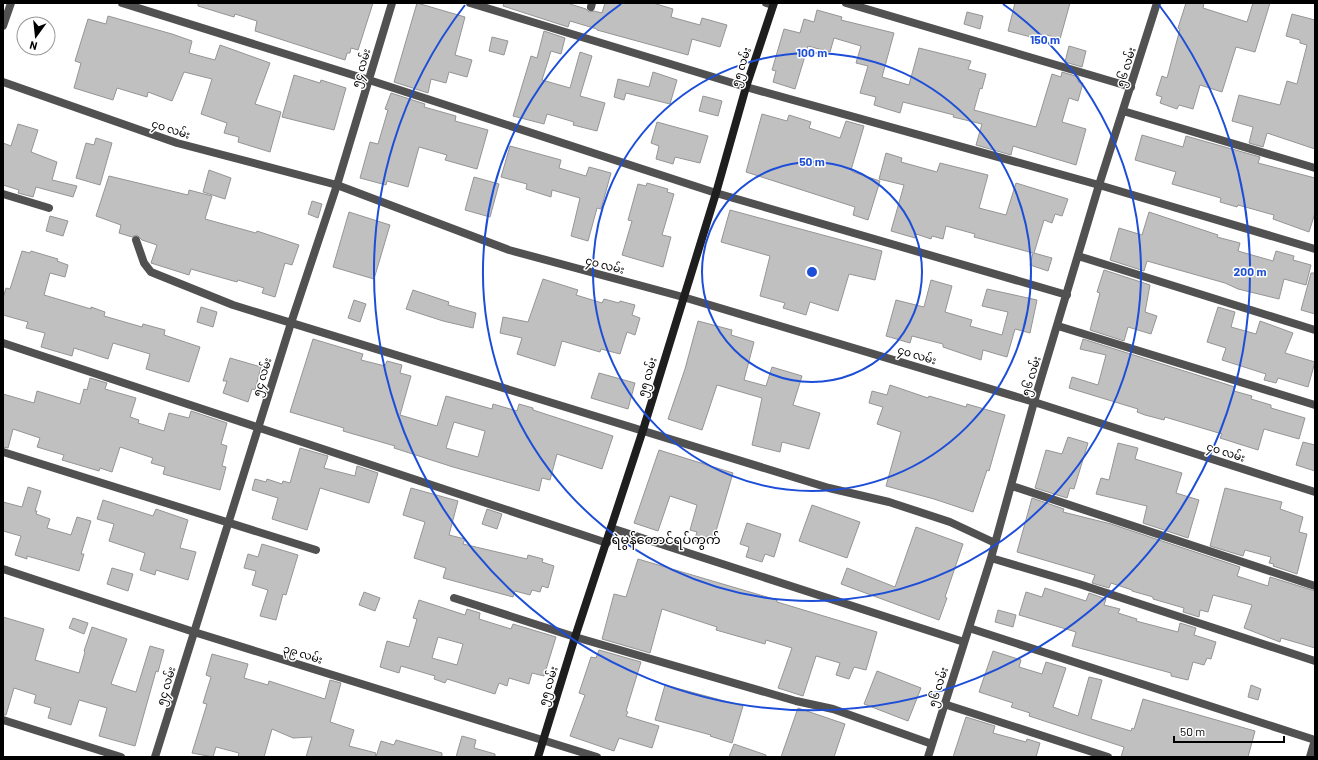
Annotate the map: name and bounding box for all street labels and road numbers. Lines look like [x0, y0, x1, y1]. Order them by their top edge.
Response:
street label: ၅၅ လမ်း [728, 45, 756, 89]
street label: ၅၆ လမ်း [1113, 45, 1141, 89]
street label: ၅၄ လမ်း [348, 47, 376, 90]
street label: ၄၀ လမ်း [149, 116, 192, 144]
street label: ၄၀ လမ်း [583, 253, 626, 279]
street label: ၄၀ လမ်း [895, 342, 938, 369]
street label: ၅၆ လမ်း [1018, 354, 1046, 398]
street label: ၅၅ လမ်း [634, 355, 662, 399]
street label: ၅၄ လမ်း [249, 356, 277, 399]
street label: ၄၀ လမ်း [1204, 439, 1247, 467]
street label: ၃၉ လမ်း [281, 641, 325, 669]
street label: ၅၅ လမ်း [535, 664, 563, 708]
street label: ၅၄ လမ်း [153, 665, 181, 708]
street label: ၅၆ လမ်း [925, 665, 953, 709]

